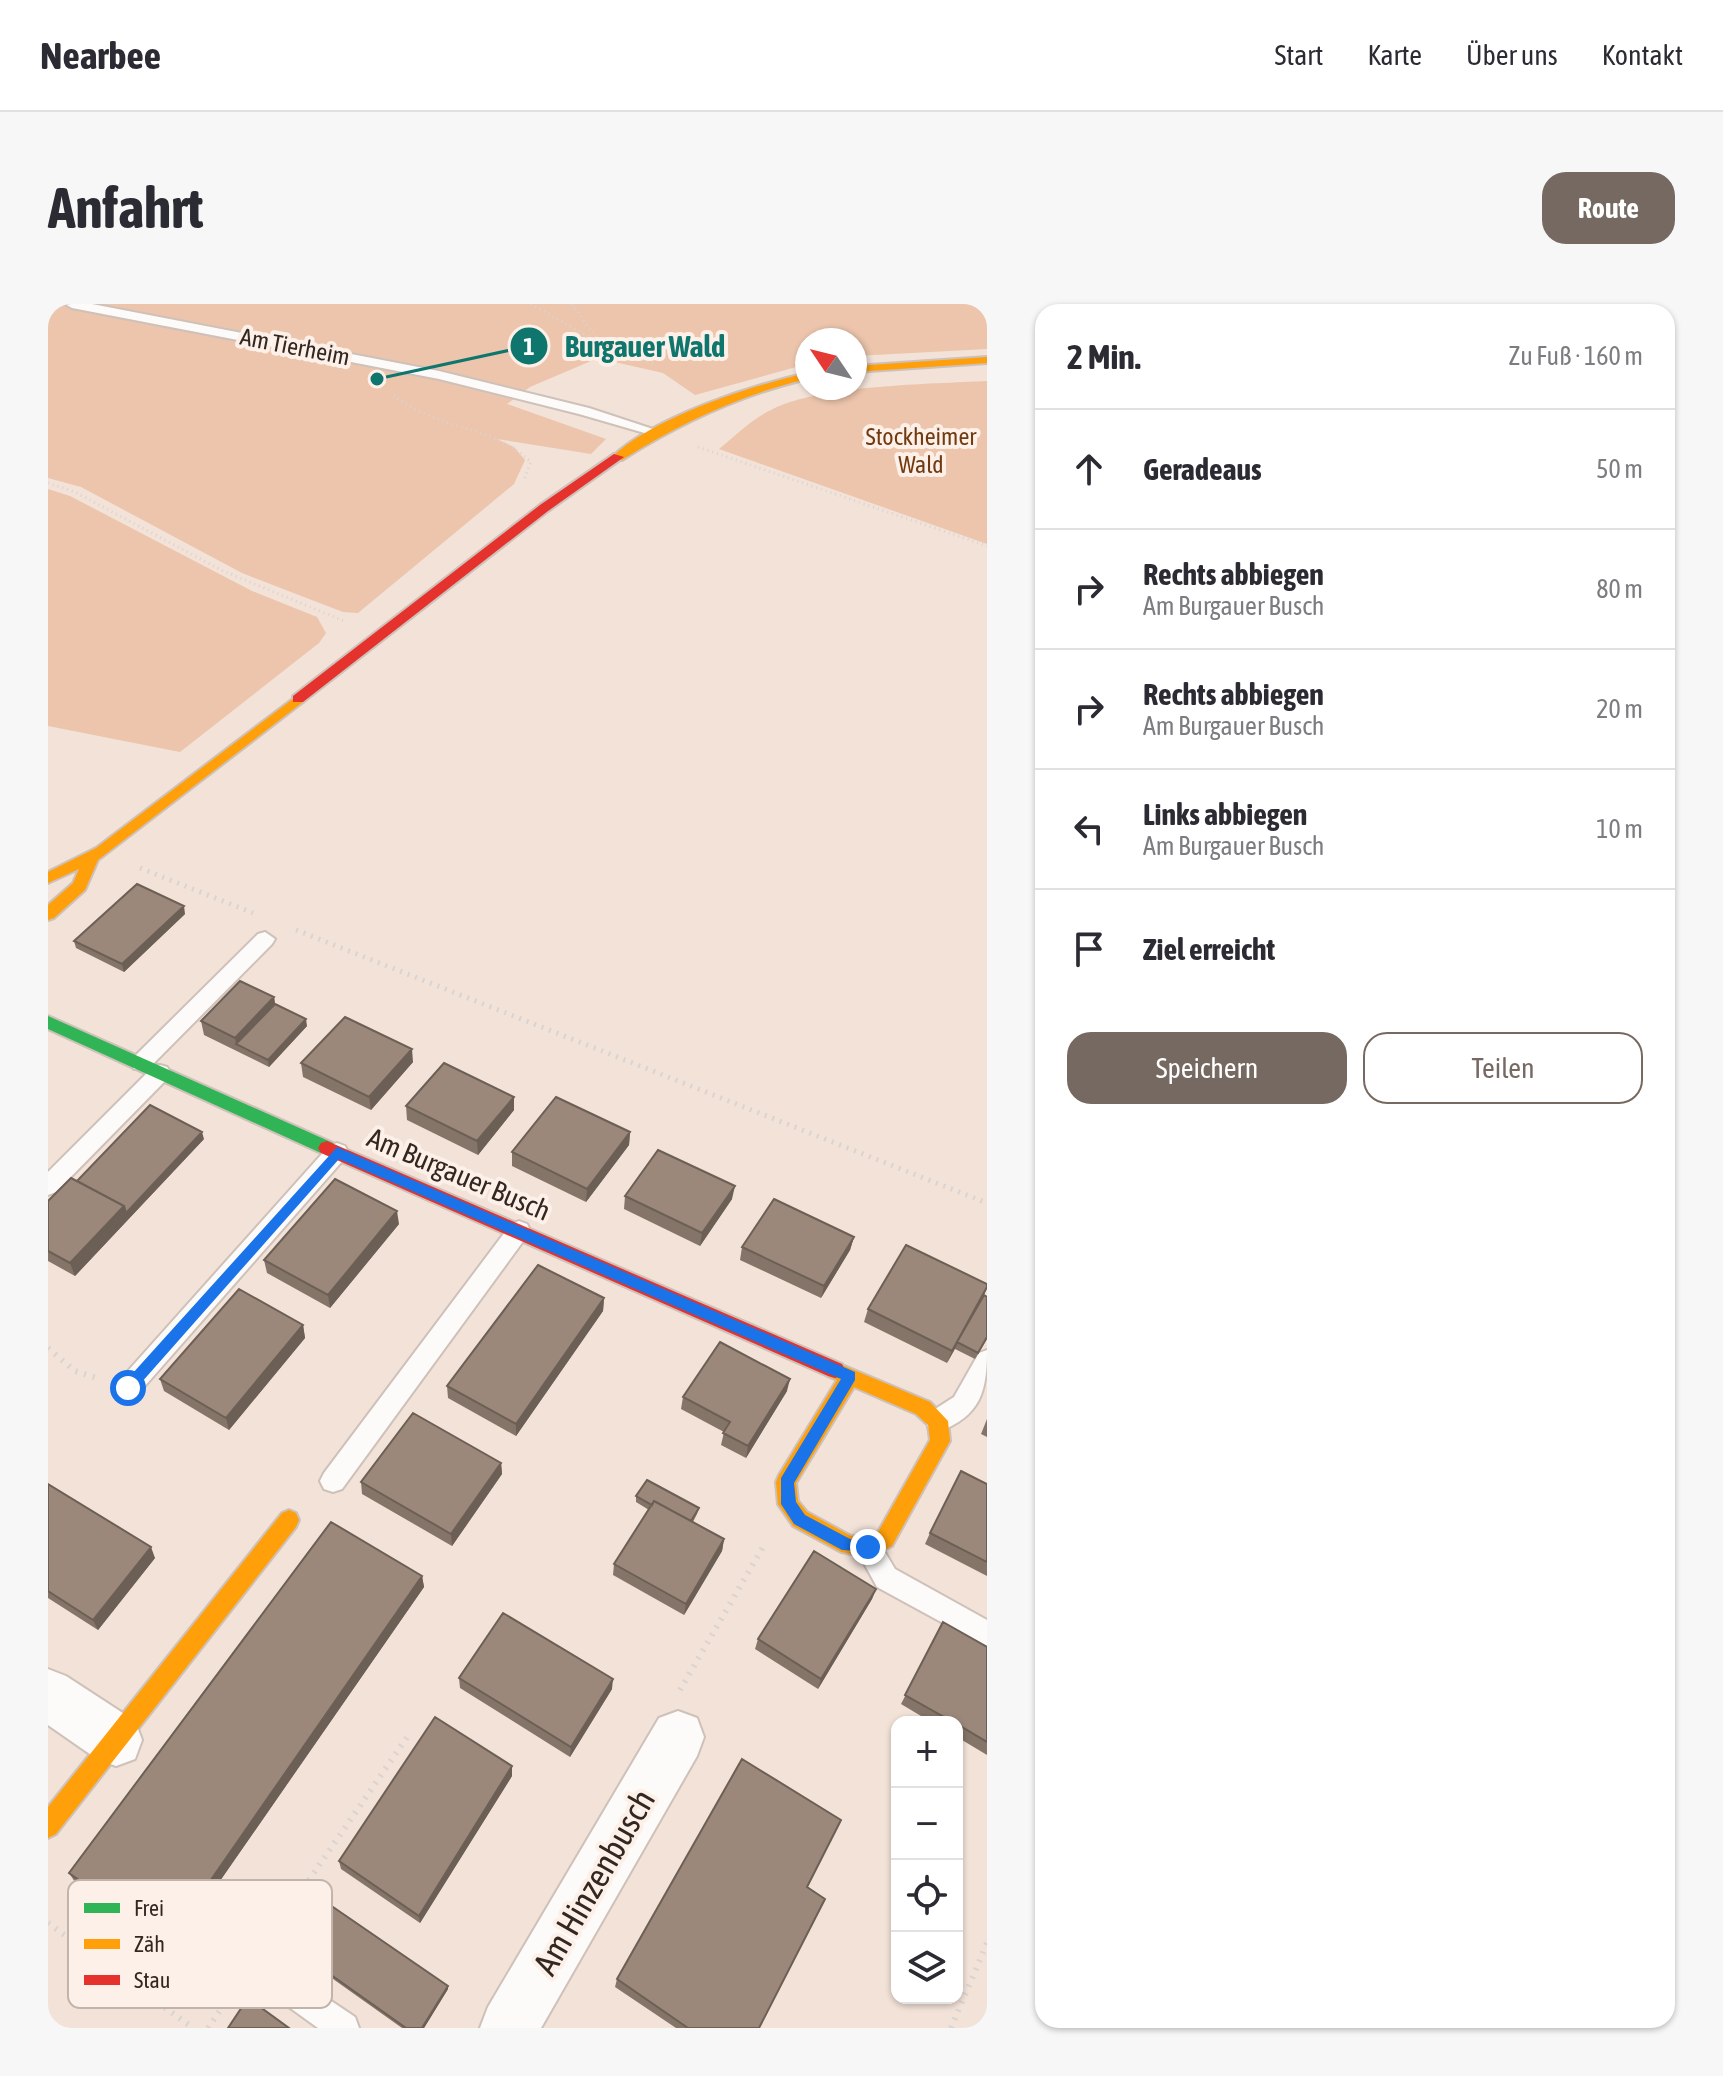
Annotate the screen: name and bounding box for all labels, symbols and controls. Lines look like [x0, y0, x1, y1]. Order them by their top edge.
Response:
text: Nearbee [40, 34, 161, 77]
text: Start [1274, 39, 1323, 71]
text: Karte [1367, 39, 1422, 71]
text: Über uns [1466, 39, 1558, 71]
text: Kontakt [1602, 39, 1683, 71]
button: Route [1542, 172, 1675, 244]
text: Anfahrt [48, 176, 203, 240]
callout: Burgauer Wald [509, 319, 742, 373]
street label: Am Tierheim [238, 323, 352, 370]
north arrow [795, 328, 867, 400]
text: Burgauer Wald [565, 329, 725, 363]
text: 1 [523, 333, 535, 360]
text: 2 Min. [1067, 337, 1141, 376]
text: Zu Fuß · 160 m [1509, 341, 1643, 371]
park label: Stockheimer Wald [866, 423, 977, 478]
icon: ahead [1067, 447, 1111, 491]
text: Geradeaus [1143, 452, 1262, 486]
text: 50 m [1596, 454, 1643, 484]
text: Rechts abbiegen [1143, 557, 1324, 591]
icon: right [1067, 567, 1111, 611]
text: 80 m [1596, 574, 1643, 604]
text: Am Burgauer Busch [1143, 591, 1324, 621]
text: Rechts abbiegen [1143, 677, 1324, 711]
icon: right [1067, 687, 1111, 731]
text: 20 m [1596, 694, 1643, 724]
text: Am Burgauer Busch [1143, 711, 1324, 741]
text: Links abbiegen [1143, 797, 1307, 831]
icon: left [1067, 807, 1111, 851]
text: 10 m [1596, 814, 1643, 844]
text: Am Burgauer Busch [1143, 831, 1324, 861]
icon: arrive [1067, 927, 1111, 971]
text: Ziel erreicht [1143, 932, 1275, 966]
button: Speichern [1067, 1032, 1347, 1104]
button: Teilen [1363, 1032, 1643, 1104]
street label: Am Burgauer Busch [363, 1121, 555, 1227]
route start [110, 1370, 146, 1406]
route end [850, 1529, 886, 1565]
map controls [891, 1716, 963, 2004]
button: + [891, 1716, 963, 1788]
street label: Am Hinzenbusch [525, 1782, 662, 1981]
button: − [891, 1788, 963, 1860]
button: locate [891, 1860, 963, 1932]
legend [68, 1880, 332, 2008]
text: Frei [134, 1895, 164, 1921]
text: Zäh [134, 1931, 165, 1957]
button: layers [891, 1932, 963, 2004]
text: Stau [134, 1967, 170, 1993]

